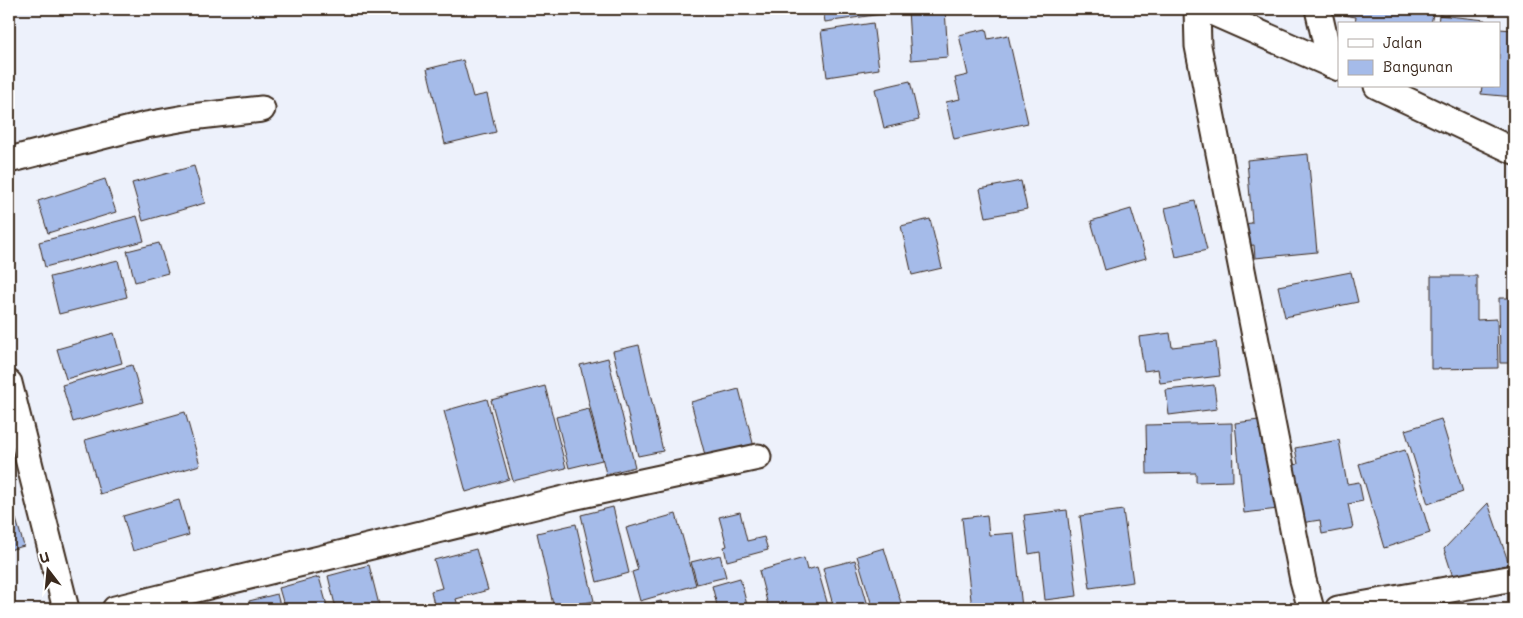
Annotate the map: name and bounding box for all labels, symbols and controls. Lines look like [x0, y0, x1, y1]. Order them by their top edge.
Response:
legend [1338, 22, 1500, 88]
text: Jalan [1383, 32, 1422, 52]
text: Bangunan [1383, 56, 1453, 76]
north arrow [22, 546, 72, 596]
text: U [37, 547, 52, 568]

